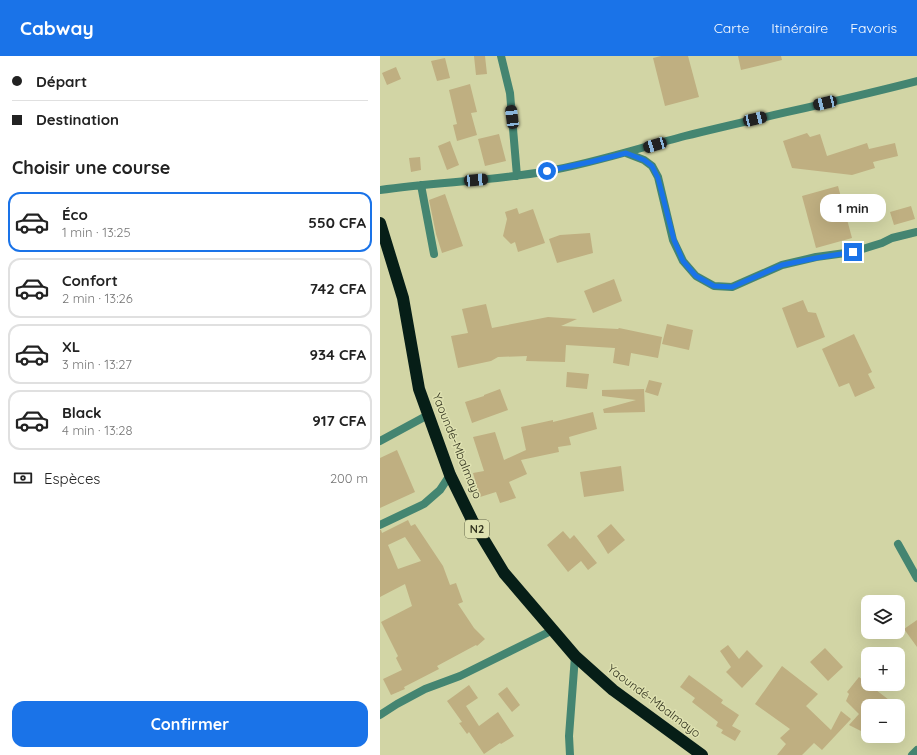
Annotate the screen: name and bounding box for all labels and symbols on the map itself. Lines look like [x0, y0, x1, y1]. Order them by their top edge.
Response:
car [812, 94, 838, 112]
car [505, 104, 519, 130]
car [742, 110, 768, 128]
car [642, 136, 668, 154]
route start [538, 162, 556, 180]
car [464, 173, 488, 187]
callout: 1 min [820, 194, 886, 222]
route end [844, 243, 862, 261]
street label: Yaoundé-Mbalmayo [429, 391, 486, 501]
road number: N2 [465, 520, 489, 538]
street label: Yaoundé-Mbalmayo [605, 661, 704, 741]

